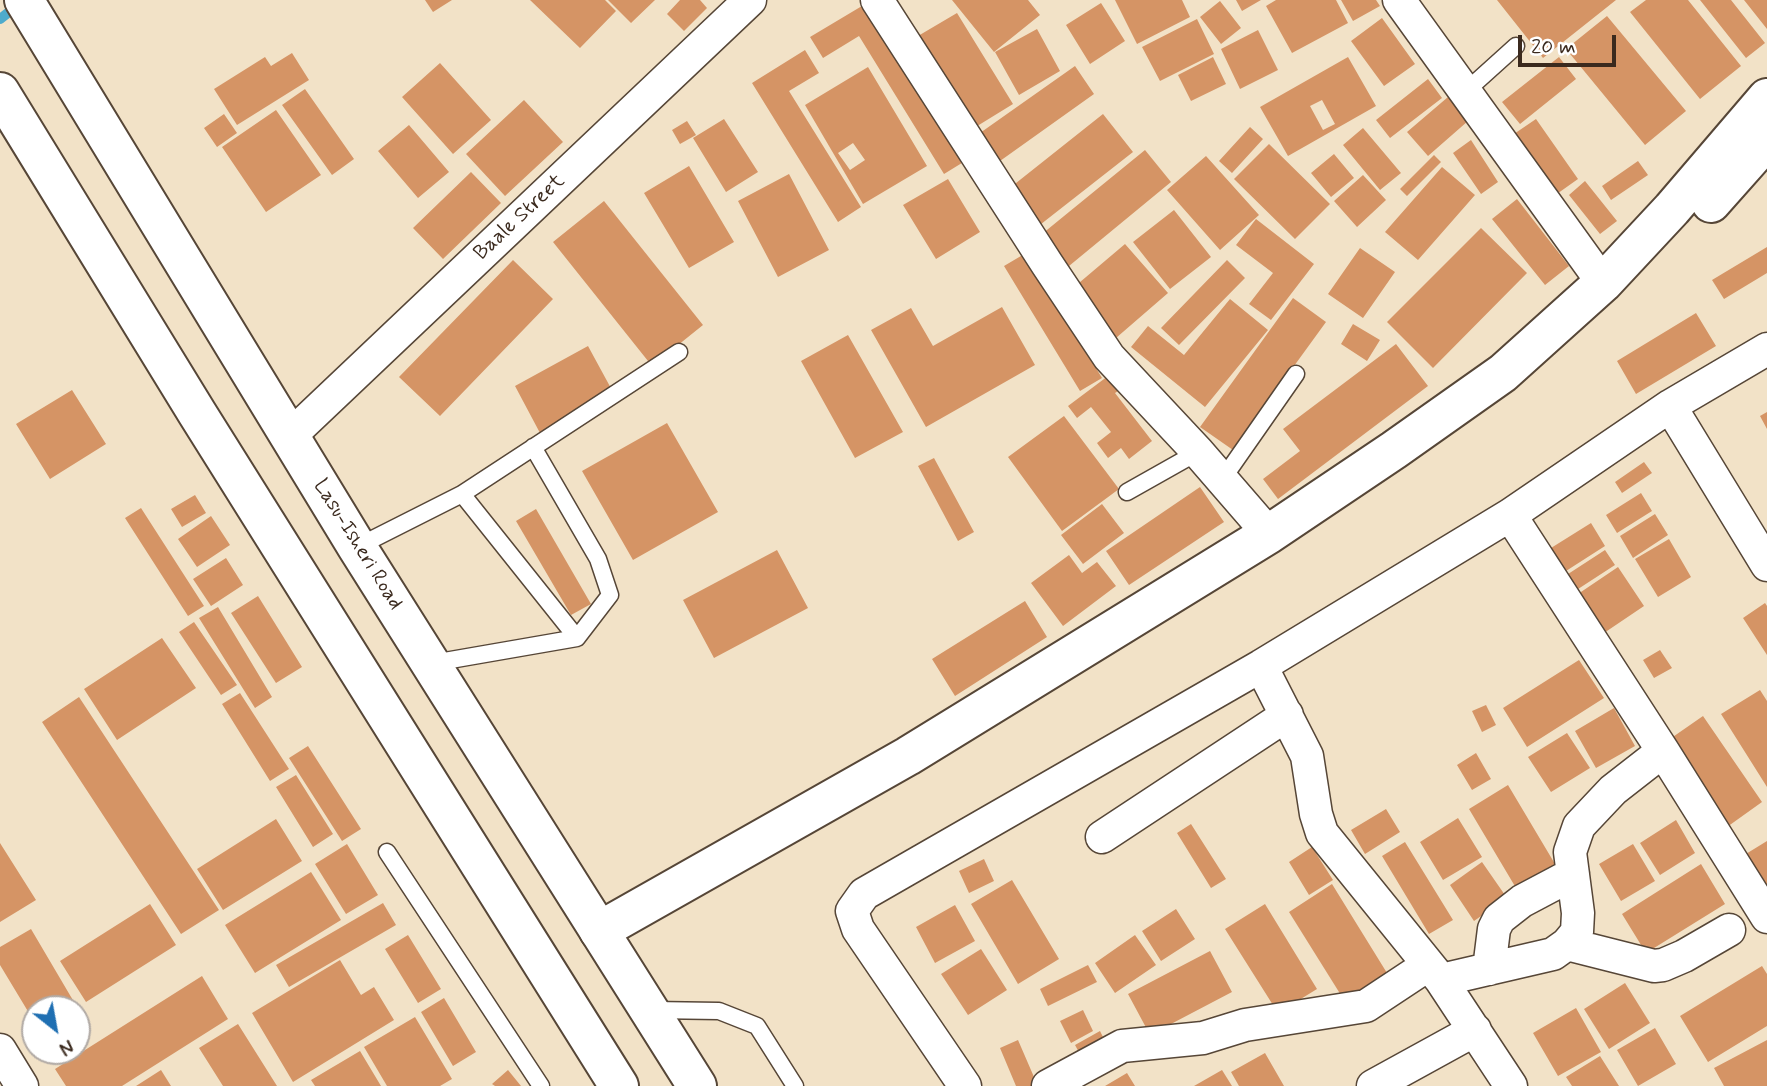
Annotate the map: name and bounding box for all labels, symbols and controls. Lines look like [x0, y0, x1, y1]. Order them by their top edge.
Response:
scale bar [1522, 21, 1620, 65]
text: 20 m [1531, 33, 1576, 61]
street label: Baale Street [469, 170, 571, 266]
street label: Lasu-Isheri Road [307, 475, 407, 615]
north arrow [21, 995, 91, 1065]
text: N [54, 1033, 78, 1061]

